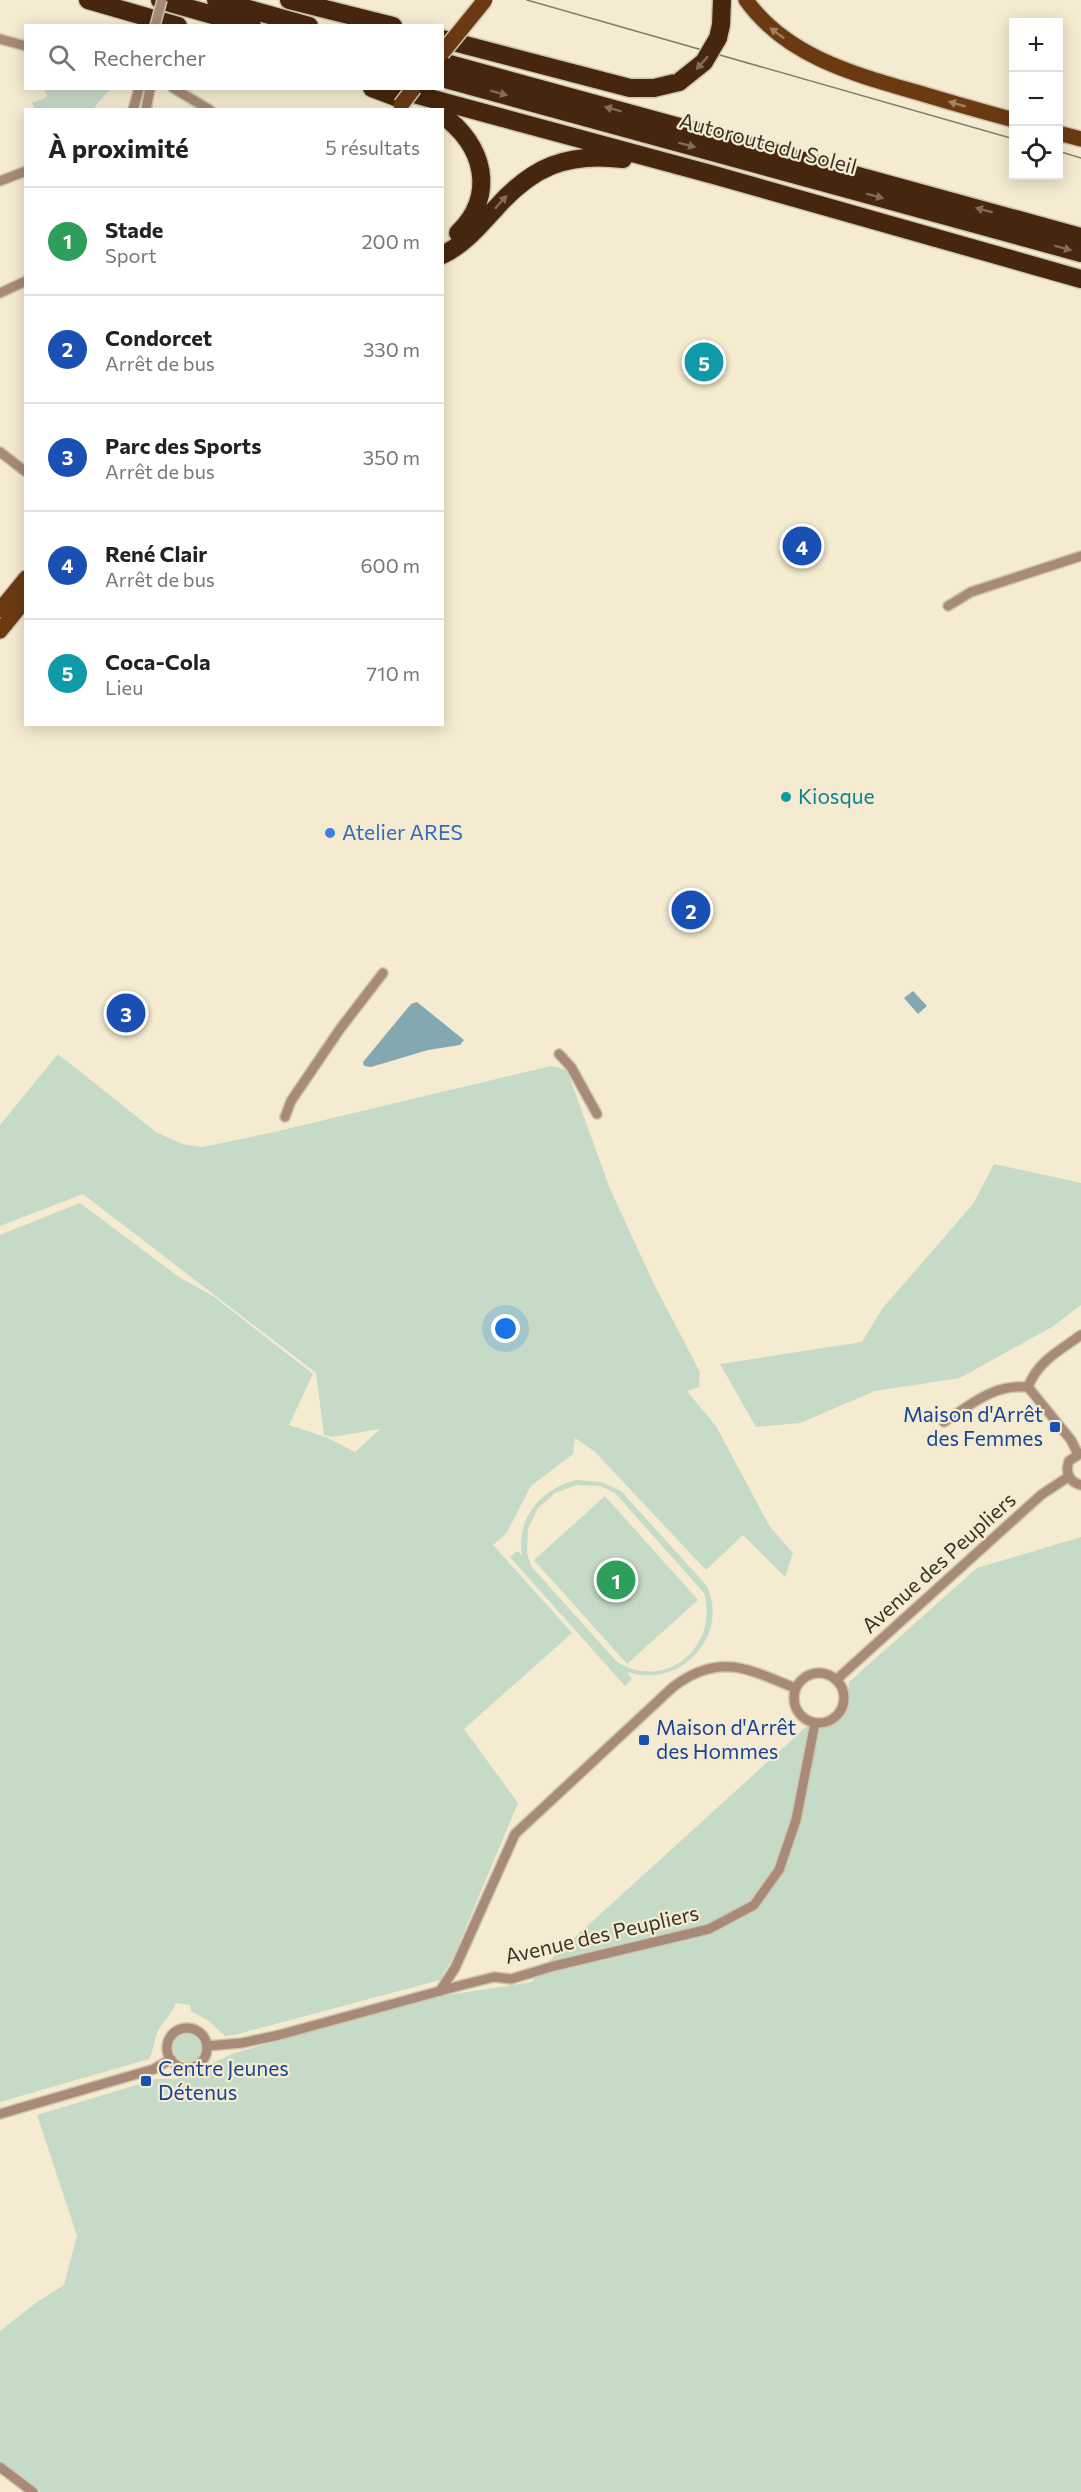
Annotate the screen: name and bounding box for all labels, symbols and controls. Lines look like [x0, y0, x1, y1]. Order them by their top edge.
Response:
map controls [1009, 18, 1063, 180]
button: + [1009, 18, 1063, 72]
search box [24, 24, 444, 90]
one-way arrow [769, 27, 785, 40]
icon: search [45, 41, 78, 74]
text: Rechercher [93, 44, 206, 71]
one-way arrow [696, 55, 709, 70]
button: − [1009, 72, 1063, 126]
one-way arrow [490, 89, 508, 99]
one-way arrow [948, 99, 966, 108]
one-way arrow [604, 104, 623, 114]
street label: Autoroute du Soleil [677, 107, 860, 178]
button: locate [1009, 126, 1063, 180]
text: À proximité [48, 132, 189, 163]
text: 5 résultats [325, 135, 420, 159]
one-way arrow [678, 141, 696, 150]
one-way arrow [866, 192, 884, 202]
one-way arrow [494, 195, 507, 210]
one-way arrow [975, 205, 993, 215]
text: Stade [105, 216, 163, 243]
text: 1 [63, 229, 72, 253]
text: 200 m [362, 229, 420, 253]
text: Sport [105, 243, 157, 267]
one-way arrow [1054, 244, 1072, 253]
text: Condorcet [105, 324, 212, 351]
text: 2 [62, 337, 73, 361]
text: 330 m [363, 337, 420, 361]
pin: 5 [684, 340, 724, 385]
text: Arrêt de bus [105, 351, 215, 375]
text: Parc des Sports [105, 432, 261, 459]
text: 3 [62, 445, 73, 469]
text: 350 m [363, 445, 420, 469]
text: Arrêt de bus [105, 459, 215, 483]
pin: 4 [782, 524, 822, 568]
text: René Clair [105, 540, 207, 567]
text: 4 [61, 553, 74, 577]
text: 600 m [360, 553, 420, 577]
text: Arrêt de bus [105, 567, 215, 591]
text: Coca-Cola [105, 648, 211, 675]
text: 5 [62, 661, 73, 685]
text: 710 m [367, 661, 420, 685]
text: Lieu [105, 675, 143, 699]
place label: Kiosque [798, 783, 874, 808]
marker: Kiosque [779, 790, 793, 804]
place label: Atelier ARES [342, 819, 463, 844]
marker: Atelier ARES [323, 826, 337, 840]
pin: 2 [672, 888, 710, 932]
pin: 3 [106, 990, 146, 1036]
your location [491, 1314, 520, 1343]
place label: Maison d'Arrêt des Femmes [903, 1401, 1043, 1450]
marker: Maison d'Arrêt des Femmes [1048, 1420, 1062, 1434]
street label: Avenue des Peupliers [856, 1486, 1020, 1638]
pin: 1 [596, 1558, 636, 1602]
place label: Maison d'Arrêt des Hommes [656, 1714, 796, 1763]
marker: Maison d'Arrêt des Hommes [637, 1733, 651, 1747]
street label: Avenue des Peupliers [502, 1899, 701, 1968]
place label: Centre Jeunes Détenus [158, 2055, 289, 2104]
marker: Centre Jeunes Détenus [139, 2074, 153, 2088]

